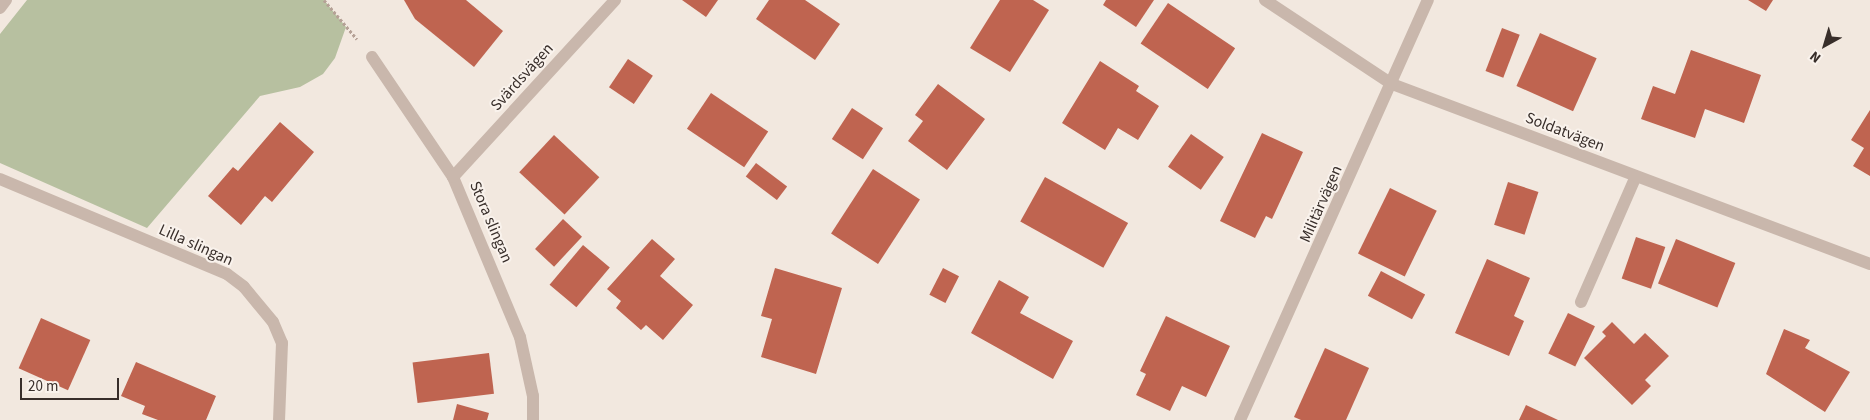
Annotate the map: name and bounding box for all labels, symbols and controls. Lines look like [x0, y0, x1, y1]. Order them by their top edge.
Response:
north arrow [1800, 20, 1850, 70]
street label: Svärdsvägen [487, 39, 557, 115]
text: N [1806, 46, 1825, 67]
street label: Soldatvägen [1523, 108, 1607, 156]
street label: Militärvägen [1295, 162, 1347, 246]
street label: Stora slingan [465, 178, 517, 266]
street label: Lilla slingan [156, 220, 236, 270]
scale bar [22, 368, 121, 400]
text: 20 m [28, 376, 58, 397]

